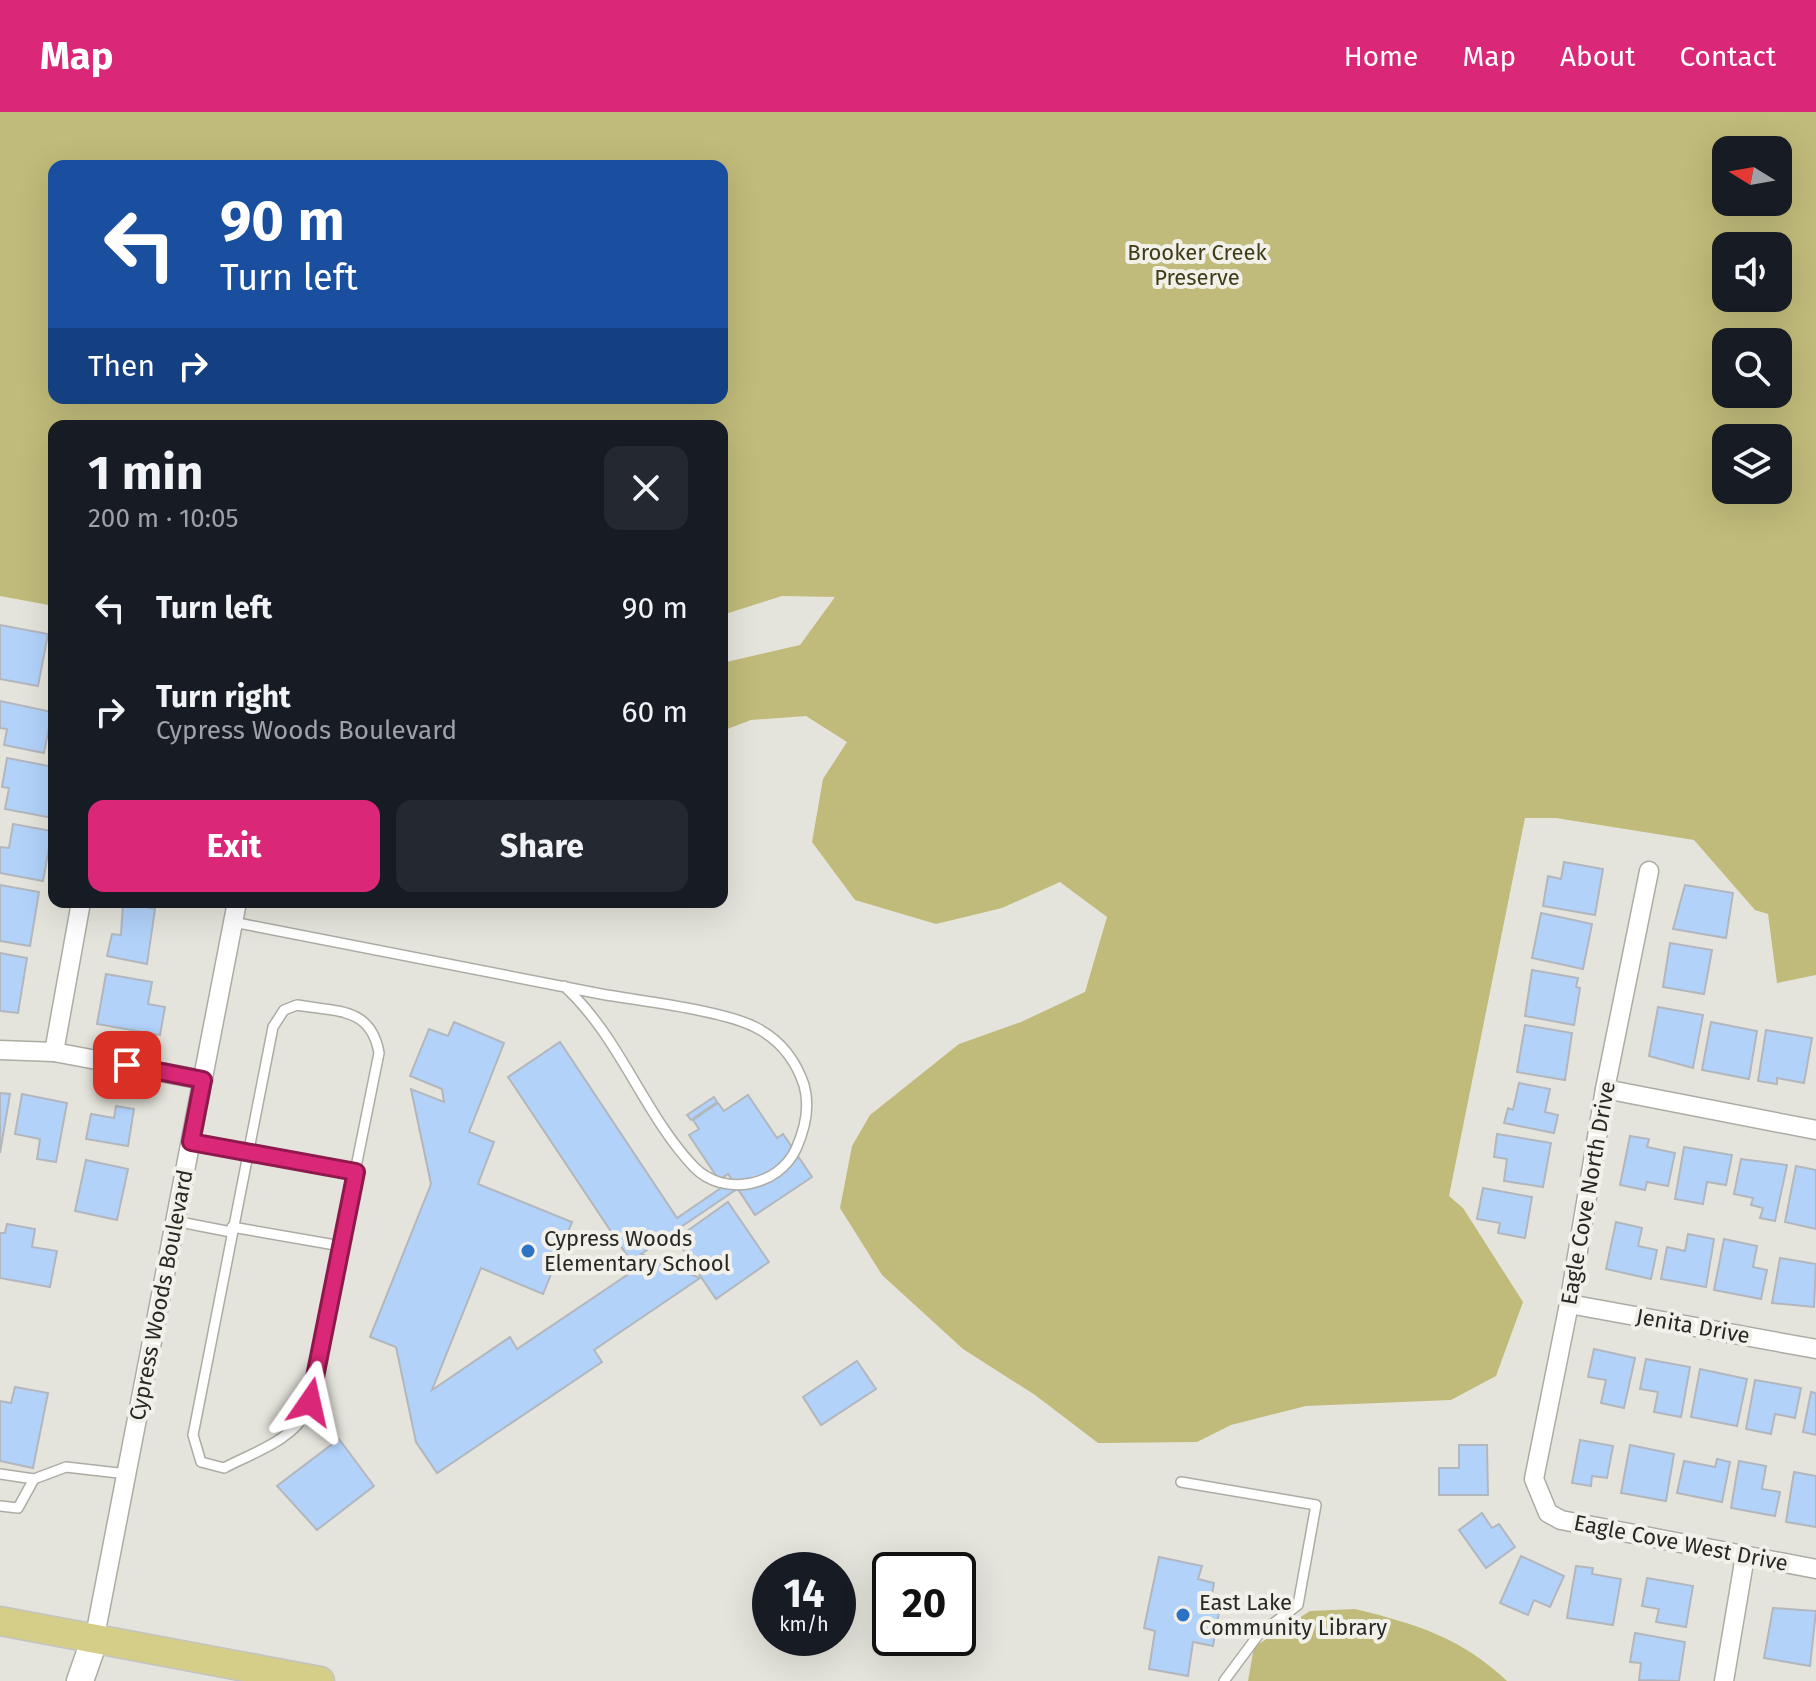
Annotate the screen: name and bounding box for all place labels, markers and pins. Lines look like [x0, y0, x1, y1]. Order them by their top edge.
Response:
pin [93, 1031, 161, 1099]
place label: Cypress Woods Elementary School [544, 1225, 730, 1277]
marker: Cypress Woods Elementary School [519, 1242, 537, 1260]
place label: East Lake Community Library [1199, 1589, 1387, 1641]
marker: East Lake Community Library [1174, 1606, 1192, 1624]

